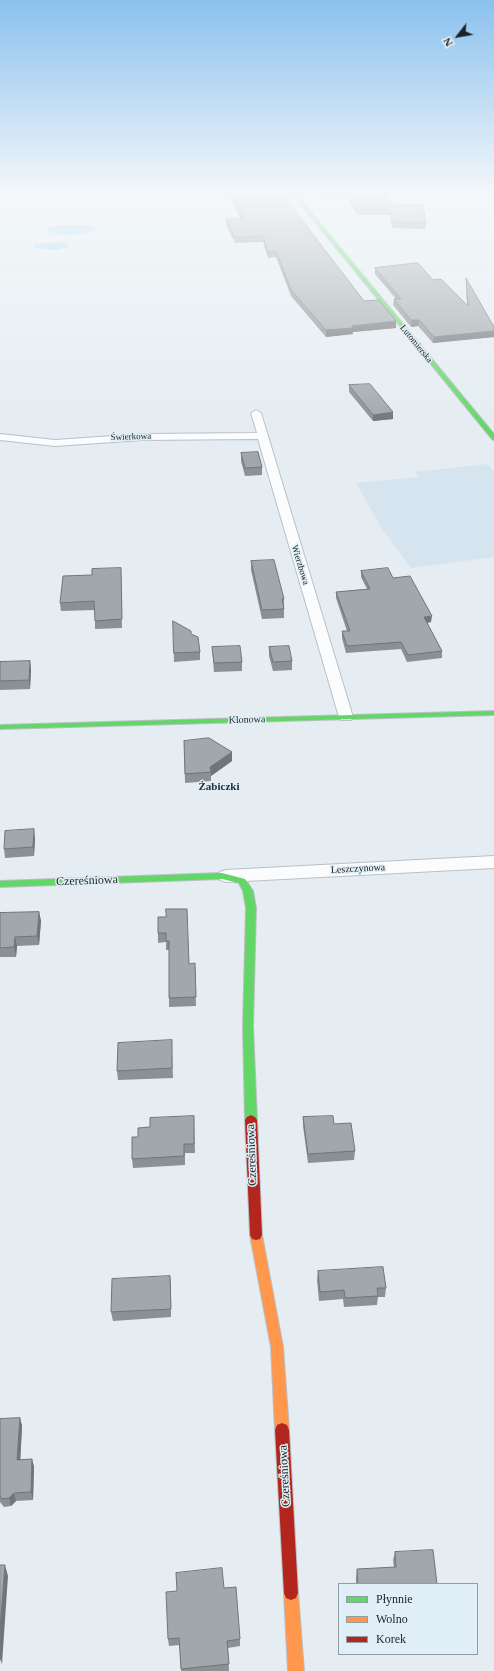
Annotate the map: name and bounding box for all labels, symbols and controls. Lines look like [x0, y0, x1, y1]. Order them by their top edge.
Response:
north arrow [438, 16, 478, 56]
text: N [441, 36, 455, 49]
street label: Lutomierska [397, 323, 435, 365]
street label: Świerkowa [111, 431, 151, 443]
street label: Wierzbowa [289, 544, 311, 586]
street label: Klonowa [228, 713, 266, 727]
district label: Żabiczki [199, 780, 239, 794]
street label: Leszczynowa [331, 862, 385, 876]
street label: Czereśniowa [56, 873, 118, 889]
street label: Czereśniowa [244, 1124, 260, 1186]
street label: Czereśniowa [276, 1445, 294, 1507]
legend [338, 1583, 478, 1655]
text: Płynnie [376, 1592, 413, 1606]
text: Wolno [376, 1612, 408, 1626]
text: Korek [376, 1632, 406, 1646]

